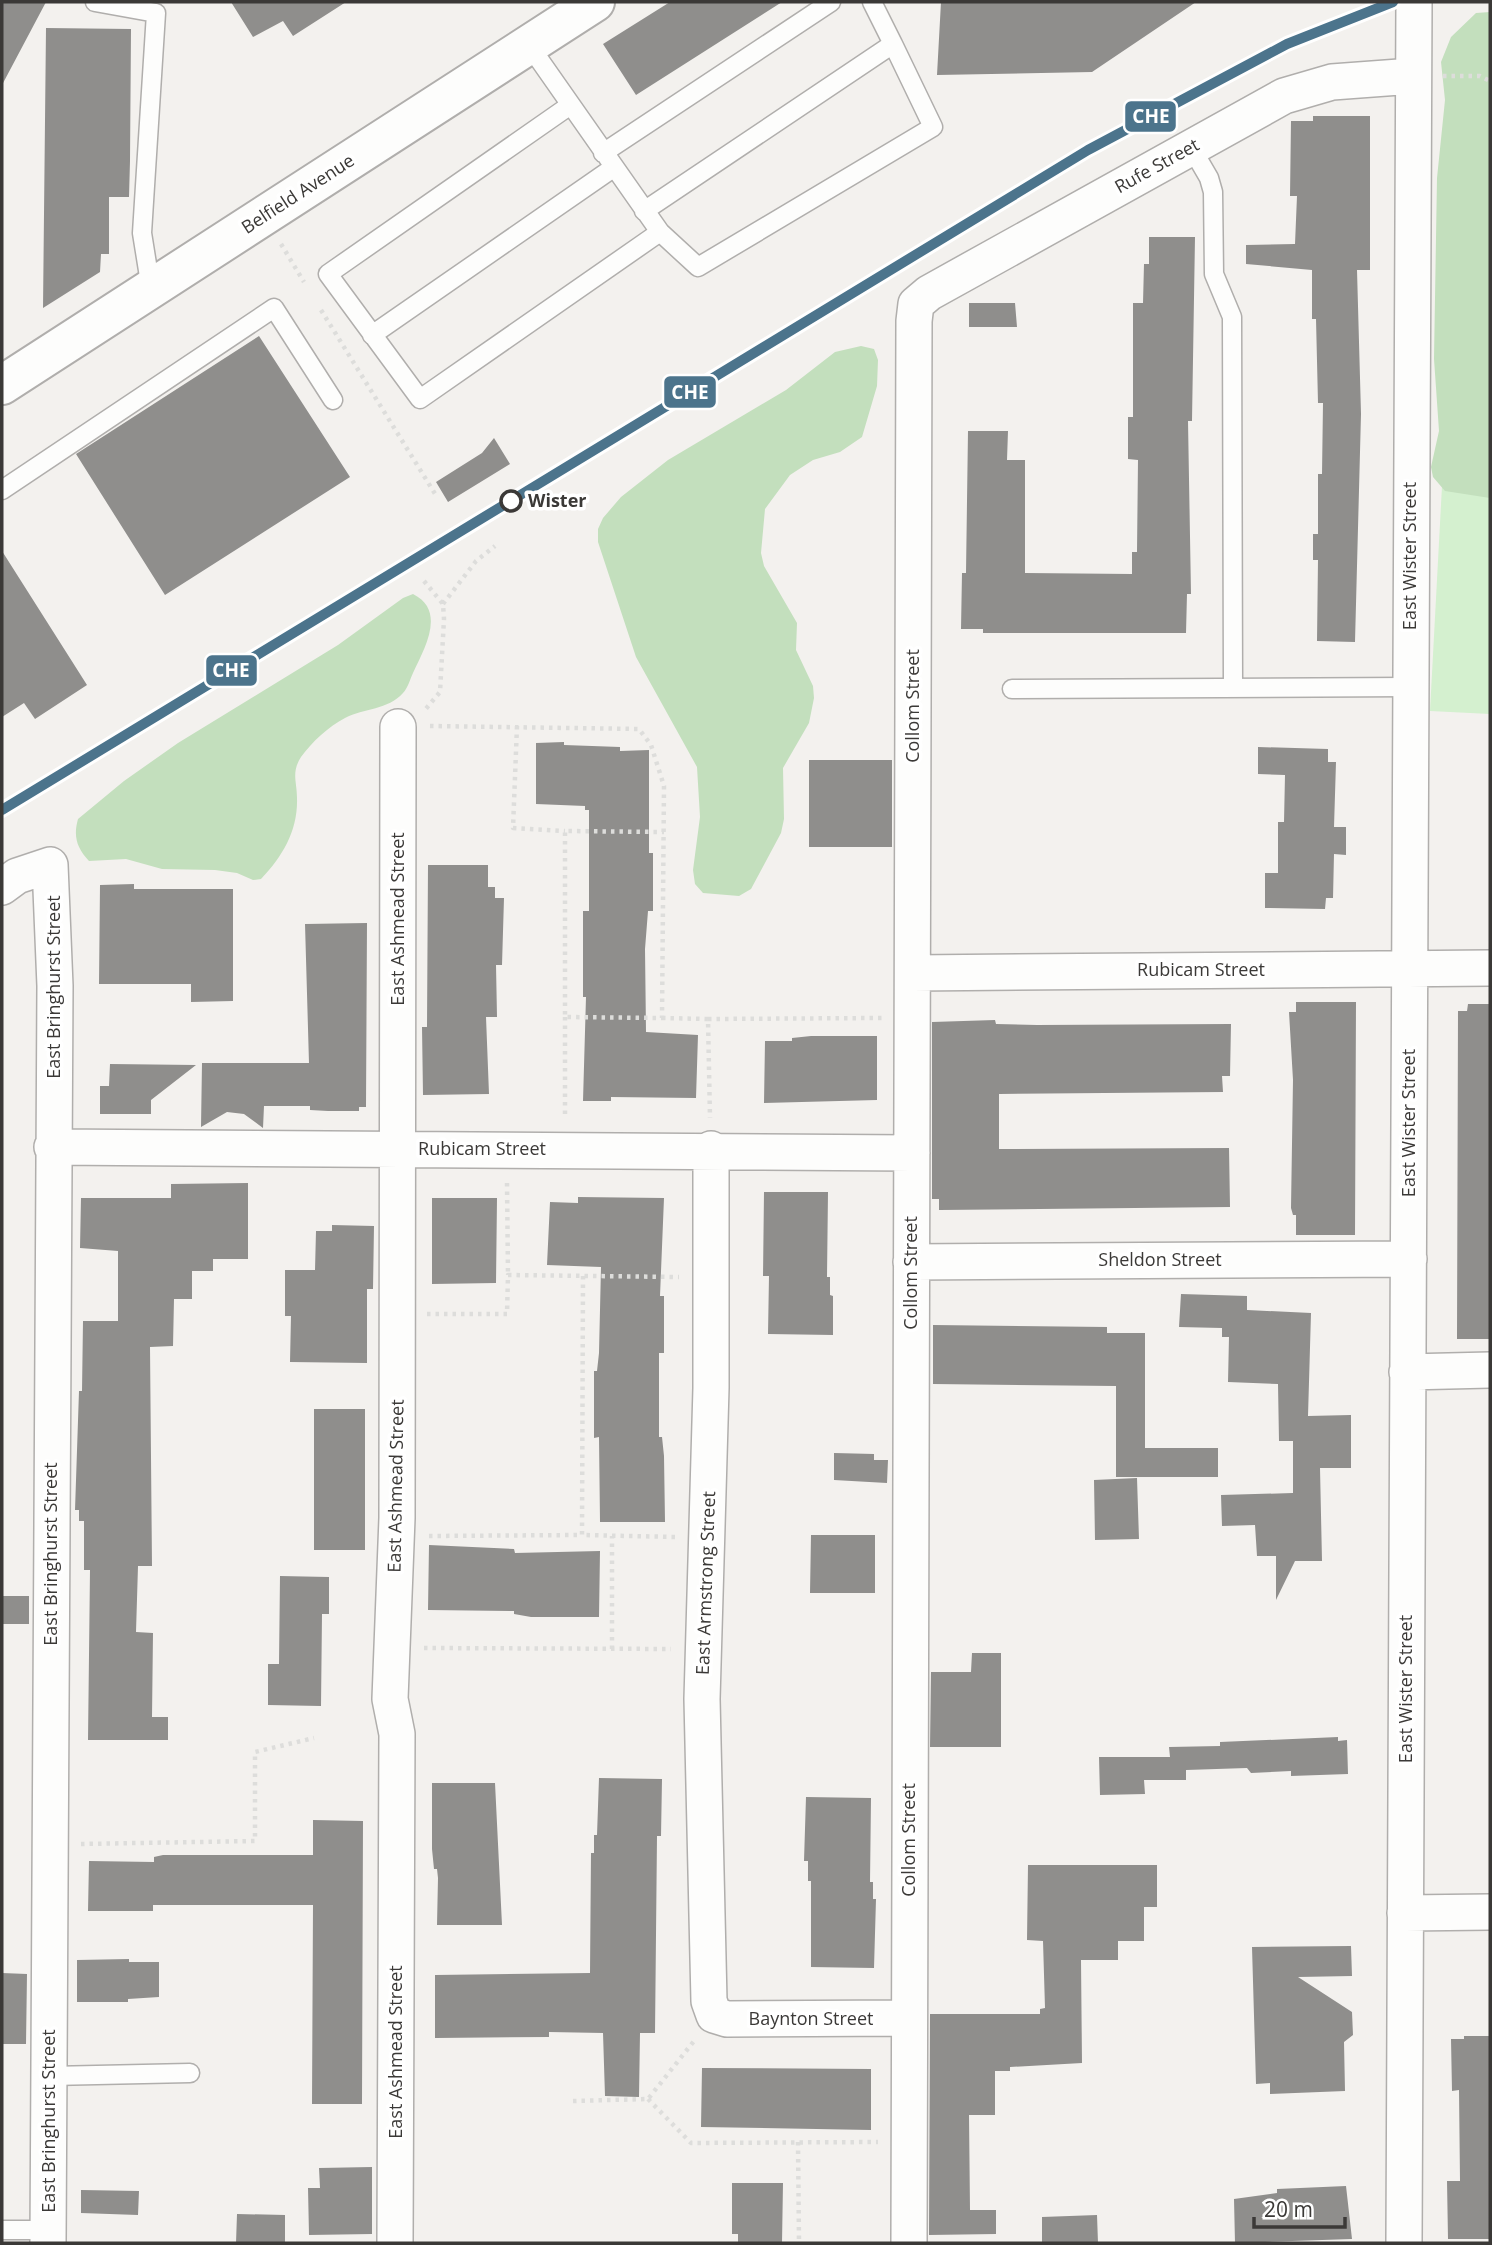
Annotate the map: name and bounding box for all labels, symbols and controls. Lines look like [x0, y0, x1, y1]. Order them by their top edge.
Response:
line badge: CHE [1124, 100, 1177, 133]
text: CHE [1132, 103, 1170, 129]
street label: Rufe Street [1110, 132, 1203, 198]
street label: Belfield Avenue [236, 148, 358, 239]
line badge: CHE [663, 375, 717, 409]
text: CHE [671, 379, 709, 405]
street label: East Wister Street [1397, 482, 1421, 630]
place label: Wister [528, 488, 586, 512]
marker: Wister [500, 490, 522, 512]
street label: Collom Street [900, 649, 924, 763]
line badge: CHE [205, 654, 258, 687]
text: CHE [212, 657, 250, 683]
street label: East Ashmead Street [385, 832, 409, 1006]
street label: East Bringhurst Street [41, 895, 65, 1079]
street label: Rubicam Street [1137, 957, 1265, 981]
street label: East Wister Street [1396, 1049, 1420, 1197]
street label: Rubicam Street [418, 1136, 546, 1160]
street label: Collom Street [898, 1216, 922, 1330]
street label: Sheldon Street [1098, 1247, 1222, 1271]
street label: East Ashmead Street [381, 1399, 409, 1573]
street label: East Bringhurst Street [38, 1462, 62, 1646]
street label: East Armstrong Street [690, 1491, 720, 1675]
street label: East Wister Street [1393, 1615, 1417, 1763]
street label: Collom Street [896, 1783, 920, 1897]
street label: East Ashmead Street [383, 1965, 407, 2139]
street label: Baynton Street [749, 2006, 873, 2030]
street label: East Bringhurst Street [36, 2029, 60, 2213]
scale bar [1254, 2186, 1345, 2230]
text: 20 m [1264, 2195, 1313, 2223]

